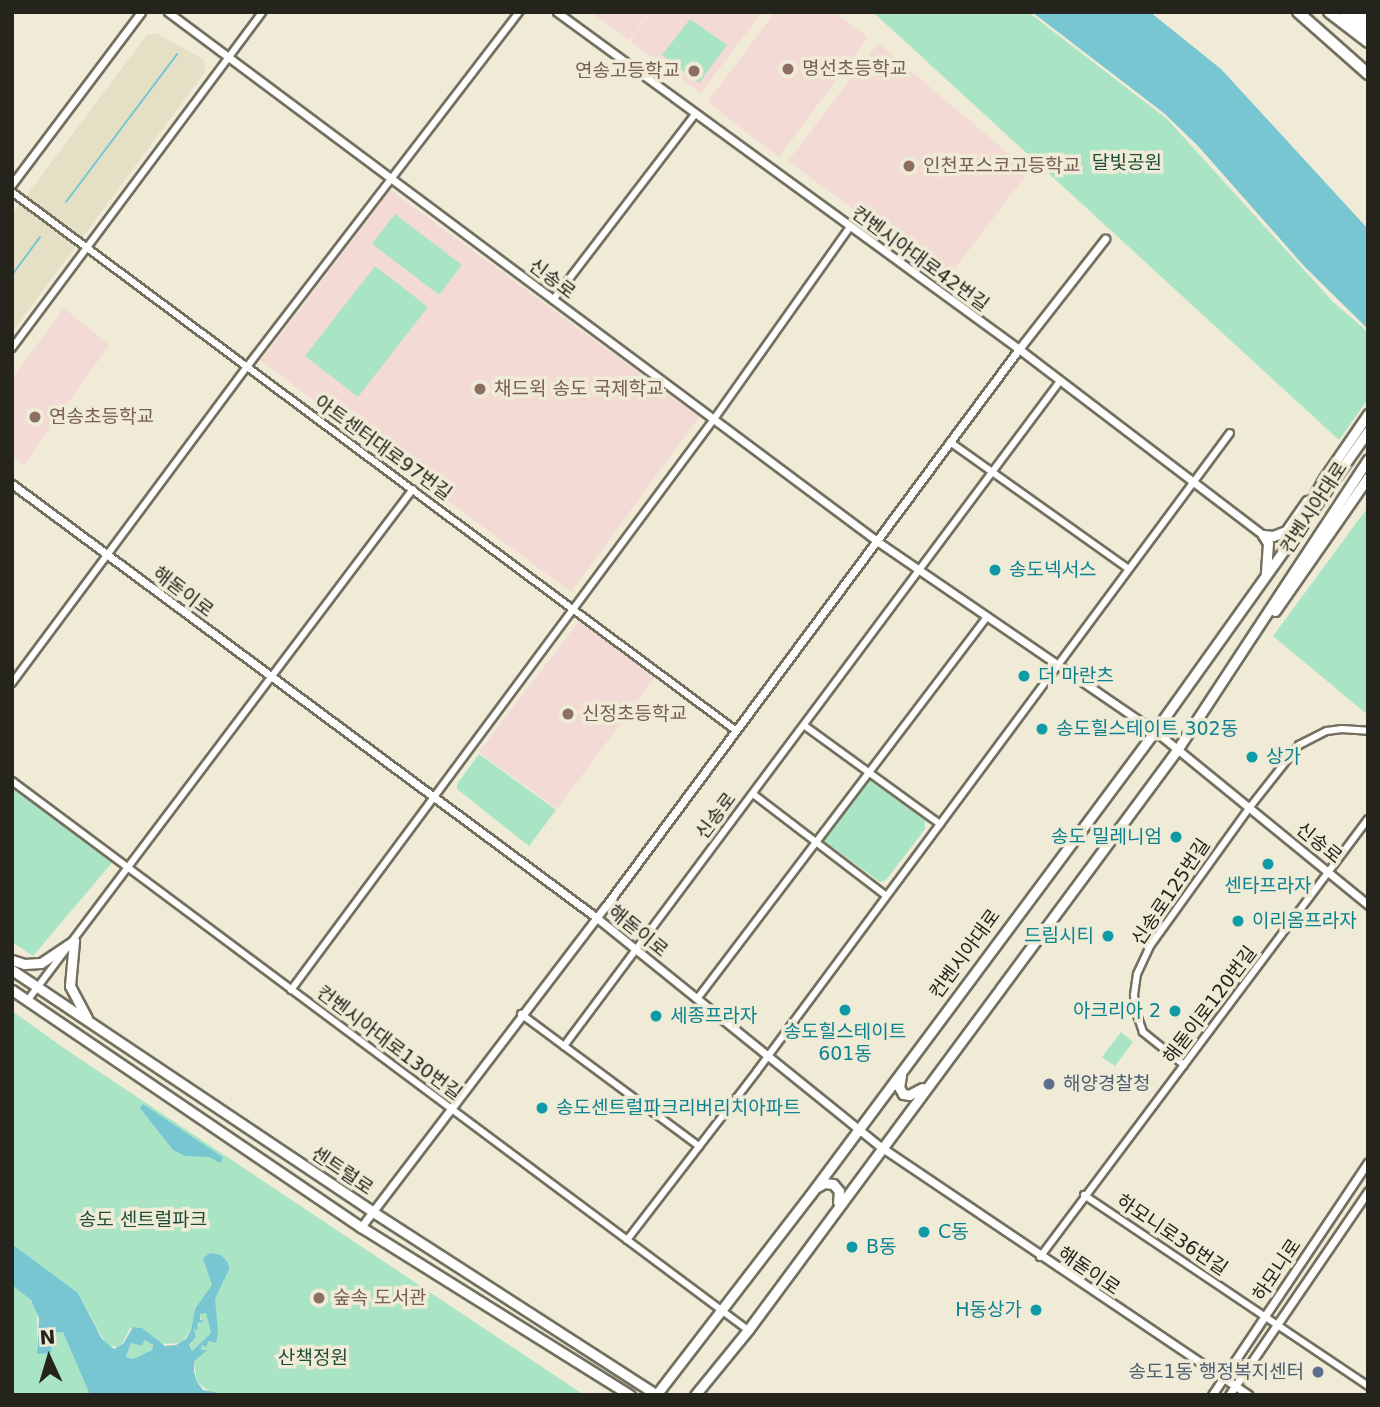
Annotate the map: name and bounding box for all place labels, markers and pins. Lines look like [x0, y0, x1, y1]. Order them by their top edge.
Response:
place label: 명선초등학교 [802, 58, 907, 80]
place label: 연송고등학교 [575, 60, 680, 82]
marker: 명선초등학교 [780, 61, 796, 77]
marker: 연송고등학교 [686, 63, 702, 79]
place label: 인천포스코고등학교 [923, 155, 1080, 177]
marker: 인천포스코고등학교 [901, 158, 917, 174]
place label: 채드윅 송도 국제학교 [494, 378, 663, 400]
marker: 채드윅 송도 국제학교 [472, 381, 488, 397]
place label: 연송초등학교 [49, 406, 154, 428]
marker: 연송초등학교 [27, 409, 43, 425]
place label: 송도넥서스 [1009, 559, 1096, 581]
marker: 송도넥서스 [987, 562, 1003, 578]
place label: 더 마란츠 [1038, 665, 1114, 687]
marker: 더 마란츠 [1016, 668, 1032, 684]
place label: 신정초등학교 [582, 703, 687, 725]
marker: 신정초등학교 [560, 706, 576, 722]
place label: 송도힐스테이트 302동 [1056, 718, 1238, 740]
marker: 송도힐스테이트 302동 [1034, 721, 1050, 737]
place label: 상가 [1266, 746, 1301, 768]
marker: 상가 [1244, 749, 1260, 765]
place label: 송도 밀레니엄 [1051, 826, 1162, 848]
marker: 송도 밀레니엄 [1168, 829, 1184, 845]
marker: 센타프라자 [1260, 856, 1276, 872]
place label: 센타프라자 [1224, 875, 1312, 897]
place label: 이리옴프라자 [1252, 910, 1357, 932]
marker: 이리옴프라자 [1230, 913, 1246, 929]
place label: 드림시티 [1024, 925, 1094, 947]
marker: 드림시티 [1100, 928, 1116, 944]
place label: 아크리아 2 [1073, 1000, 1161, 1022]
marker: 송도힐스테이트 601동 [837, 1002, 853, 1018]
marker: 아크리아 2 [1167, 1003, 1183, 1019]
place label: 세종프라자 [670, 1005, 757, 1027]
marker: 세종프라자 [648, 1008, 664, 1024]
place label: 송도힐스테이트 601동 [784, 1021, 906, 1065]
place label: 해양경찰청 [1063, 1073, 1150, 1095]
marker: 해양경찰청 [1041, 1076, 1057, 1092]
place label: 송도센트럴파크리버리치아파트 [556, 1097, 801, 1119]
marker: 송도센트럴파크리버리치아파트 [534, 1100, 550, 1116]
place label: C동 [938, 1221, 969, 1243]
marker: C동 [916, 1224, 932, 1240]
place label: B동 [866, 1236, 897, 1258]
marker: B동 [844, 1239, 860, 1255]
place label: 숲속 도서관 [333, 1287, 426, 1309]
marker: 숲속 도서관 [311, 1290, 327, 1306]
place label: H동상가 [955, 1299, 1022, 1321]
marker: H동상가 [1028, 1302, 1044, 1318]
place label: 송도1동 행정복지센터 [1129, 1361, 1304, 1383]
marker: 송도1동 행정복지센터 [1310, 1364, 1326, 1380]

